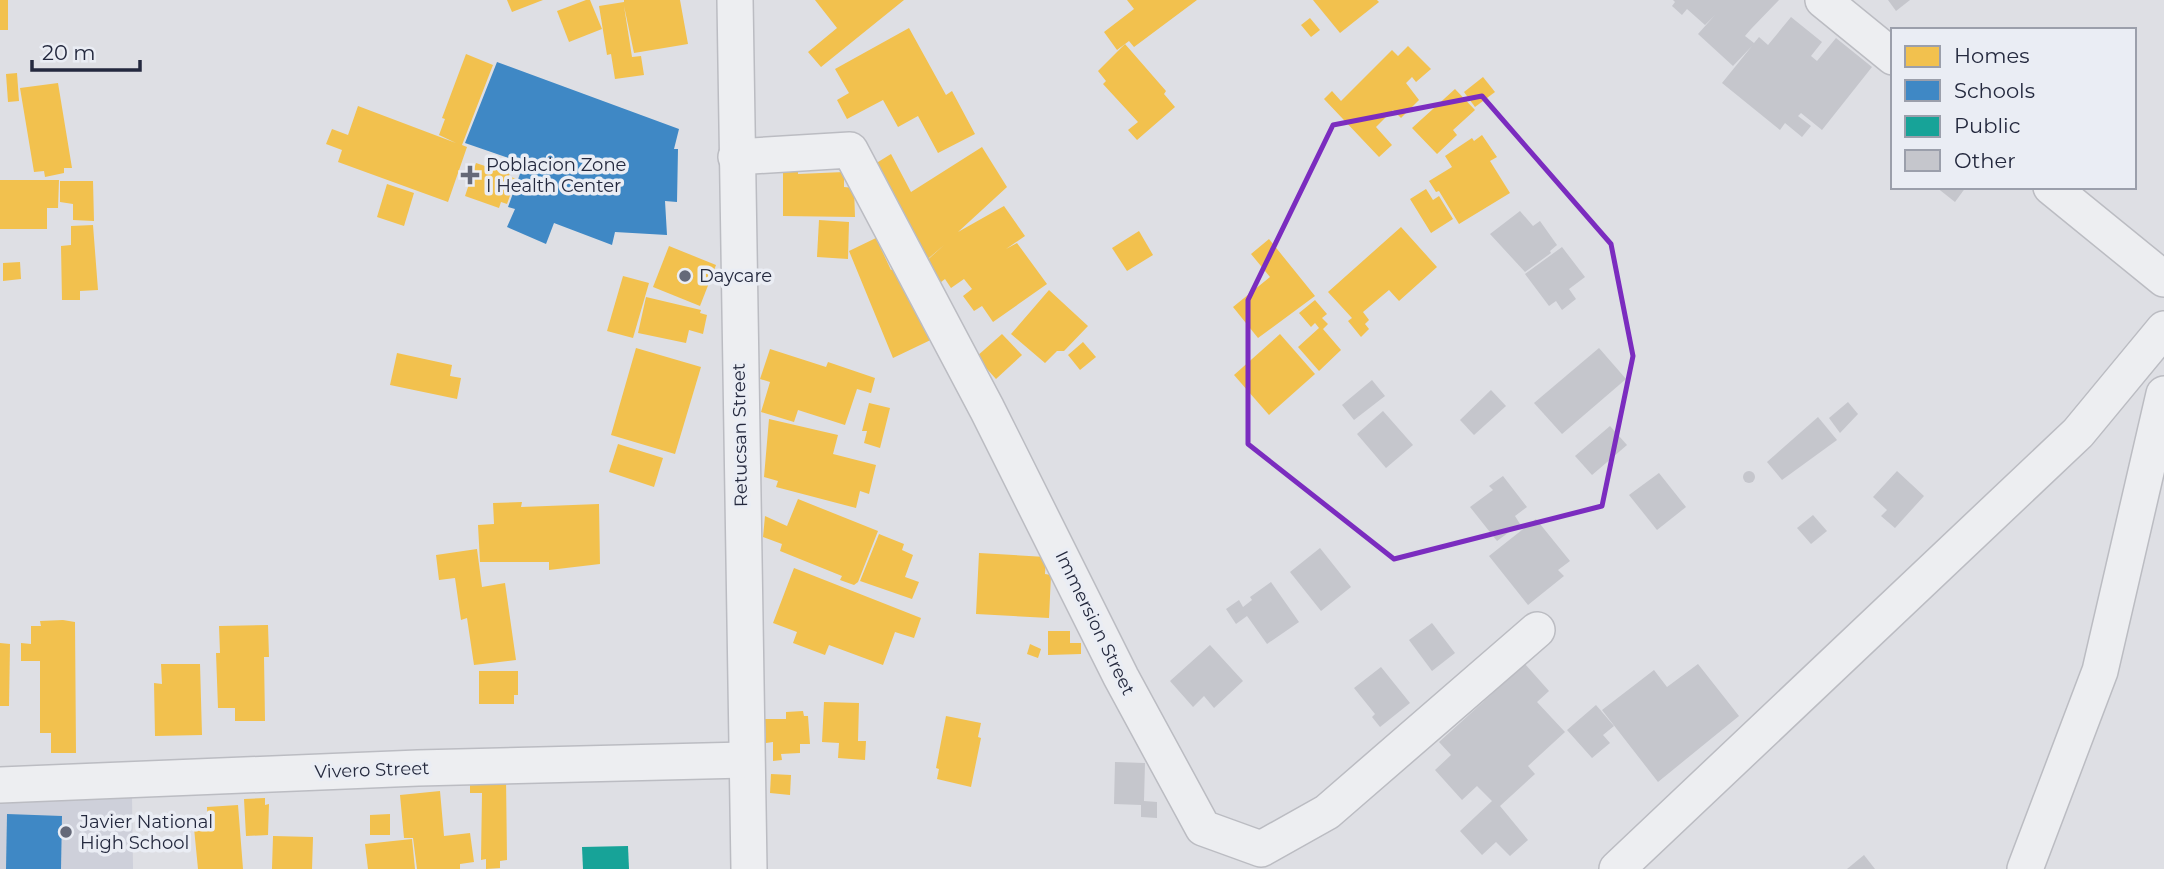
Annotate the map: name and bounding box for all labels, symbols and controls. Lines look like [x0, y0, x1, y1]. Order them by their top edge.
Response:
scale bar [32, 28, 140, 72]
legend [1891, 28, 2136, 189]
text: 20 m [42, 40, 96, 65]
text: Homes [1954, 43, 2029, 68]
text: Schools [1954, 78, 2035, 103]
text: Public [1954, 113, 2021, 138]
text: Other [1954, 148, 2016, 173]
place label: Poblacion Zone I Health Center [486, 154, 627, 197]
marker: Poblacion Zone I Health Center [460, 165, 480, 185]
place label: Daycare [699, 265, 772, 287]
marker: Daycare [677, 268, 693, 284]
street label: Retucsan Street [728, 363, 752, 507]
street label: Immersion Street [1051, 547, 1139, 699]
street label: Vivero Street [314, 757, 430, 783]
place label: Javier National High School [79, 811, 213, 854]
marker: Javier National High School [58, 824, 74, 840]

